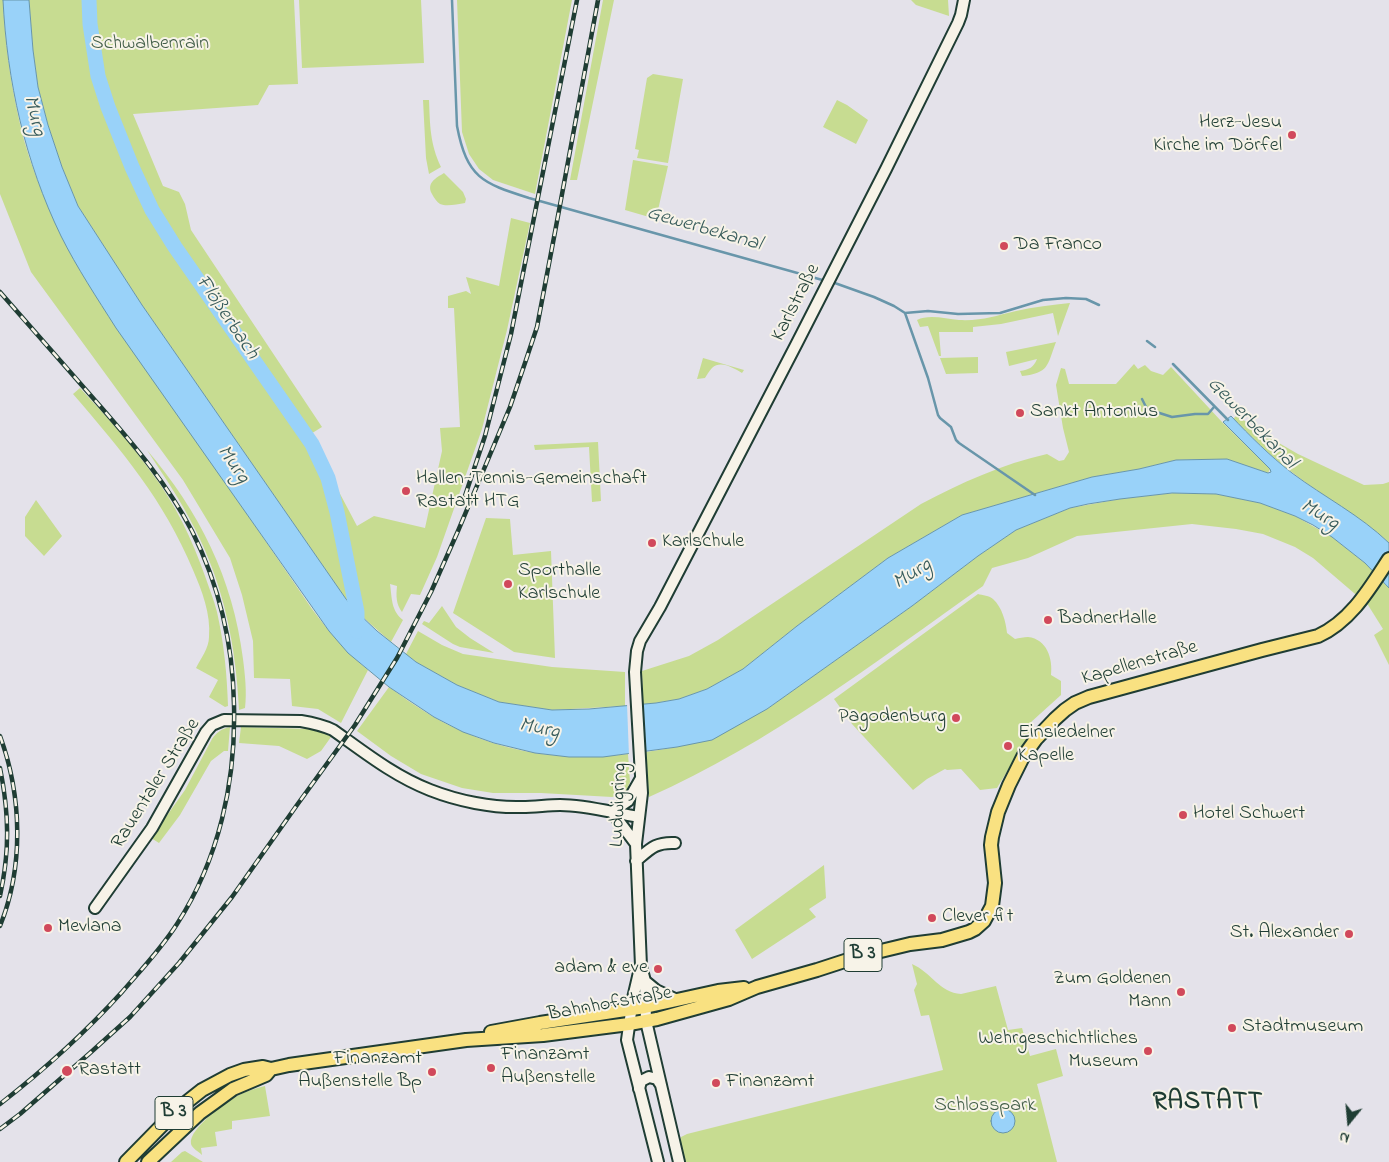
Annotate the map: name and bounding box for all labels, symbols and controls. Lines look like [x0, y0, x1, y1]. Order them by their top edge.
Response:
park label: Schwalbenrain [91, 33, 209, 57]
water label: Murg [16, 93, 50, 139]
place label: Herz-Jesu Kirche im Dörfel [1153, 112, 1282, 159]
marker: Herz-Jesu Kirche im Dörfel [1286, 129, 1298, 141]
water label: Gewerbekanal [644, 202, 764, 258]
place label: Da Franco [1014, 234, 1102, 258]
marker: Da Franco [998, 240, 1010, 252]
street label: Karlstraße [767, 260, 827, 346]
water label: Flößerbach [189, 271, 263, 365]
water label: Gewerbekanal [1201, 373, 1301, 475]
place label: Sankt Antonius [1030, 401, 1158, 425]
marker: Sankt Antonius [1014, 407, 1026, 419]
water label: Murg [210, 441, 254, 489]
place label: Hallen-Tennis-Gemeinschaft Rastatt HTG [416, 468, 647, 515]
marker: Hallen-Tennis-Gemeinschaft Rastatt HTG [400, 485, 412, 497]
water label: Murg [1295, 495, 1343, 537]
place label: Karlschule [662, 531, 744, 555]
marker: Karlschule [646, 537, 658, 549]
water label: Murg [889, 554, 937, 596]
place label: Sporthalle Karlschule [518, 560, 601, 607]
marker: Sporthalle Karlschule [502, 578, 514, 590]
place label: BadnerHalle [1058, 608, 1157, 632]
marker: BadnerHalle [1042, 614, 1054, 626]
street label: Kapellenstraße [1079, 636, 1201, 692]
place label: Pagodenburg [838, 706, 946, 730]
marker: Pagodenburg [950, 712, 962, 724]
street label: Rauentaler Straße [107, 714, 207, 854]
water label: Murg [517, 714, 561, 746]
place label: Einsiedelner Kapelle [1018, 722, 1115, 769]
marker: Einsiedelner Kapelle [1002, 740, 1014, 752]
street label: Ludwigring [607, 762, 633, 848]
place label: Hotel Schwert [1193, 803, 1305, 827]
marker: Hotel Schwert [1177, 809, 1189, 821]
place label: Clever fit [942, 906, 1013, 930]
marker: Clever fit [926, 912, 938, 924]
place label: Mevlana [58, 916, 122, 940]
marker: Mevlana [42, 922, 54, 934]
place label: St. Alexander [1230, 922, 1339, 946]
marker: St. Alexander [1343, 928, 1355, 940]
road number: B 3 [844, 938, 882, 972]
place label: adam & eve [554, 957, 648, 981]
marker: adam & eve [652, 963, 664, 975]
place label: Zum Goldenen Mann [1053, 968, 1171, 1015]
street label: Bahnhofstraße [546, 982, 674, 1028]
marker: Zum Goldenen Mann [1175, 986, 1187, 998]
place label: Stadtmuseum [1242, 1016, 1363, 1040]
marker: Stadtmuseum [1226, 1022, 1238, 1034]
place label: Wehrgeschichtliches Museum [978, 1028, 1138, 1075]
place label: Finanzamt Außenstelle [501, 1044, 596, 1091]
marker: Wehrgeschichtliches Museum [1142, 1045, 1154, 1057]
place label: Finanzamt Außenstelle Bp [298, 1048, 422, 1095]
place label: Rastatt [78, 1059, 141, 1083]
marker: Finanzamt Außenstelle [485, 1062, 497, 1074]
marker: Rastatt [60, 1064, 74, 1078]
marker: Finanzamt Außenstelle Bp [426, 1066, 438, 1078]
place label: Finanzamt [726, 1071, 814, 1095]
marker: Finanzamt [710, 1077, 722, 1089]
district label: RASTATT [1152, 1089, 1264, 1119]
park label: Schlosspark [934, 1095, 1036, 1119]
road number: B 3 [155, 1096, 193, 1130]
north arrow [1324, 1097, 1374, 1147]
text: N [1337, 1125, 1352, 1148]

